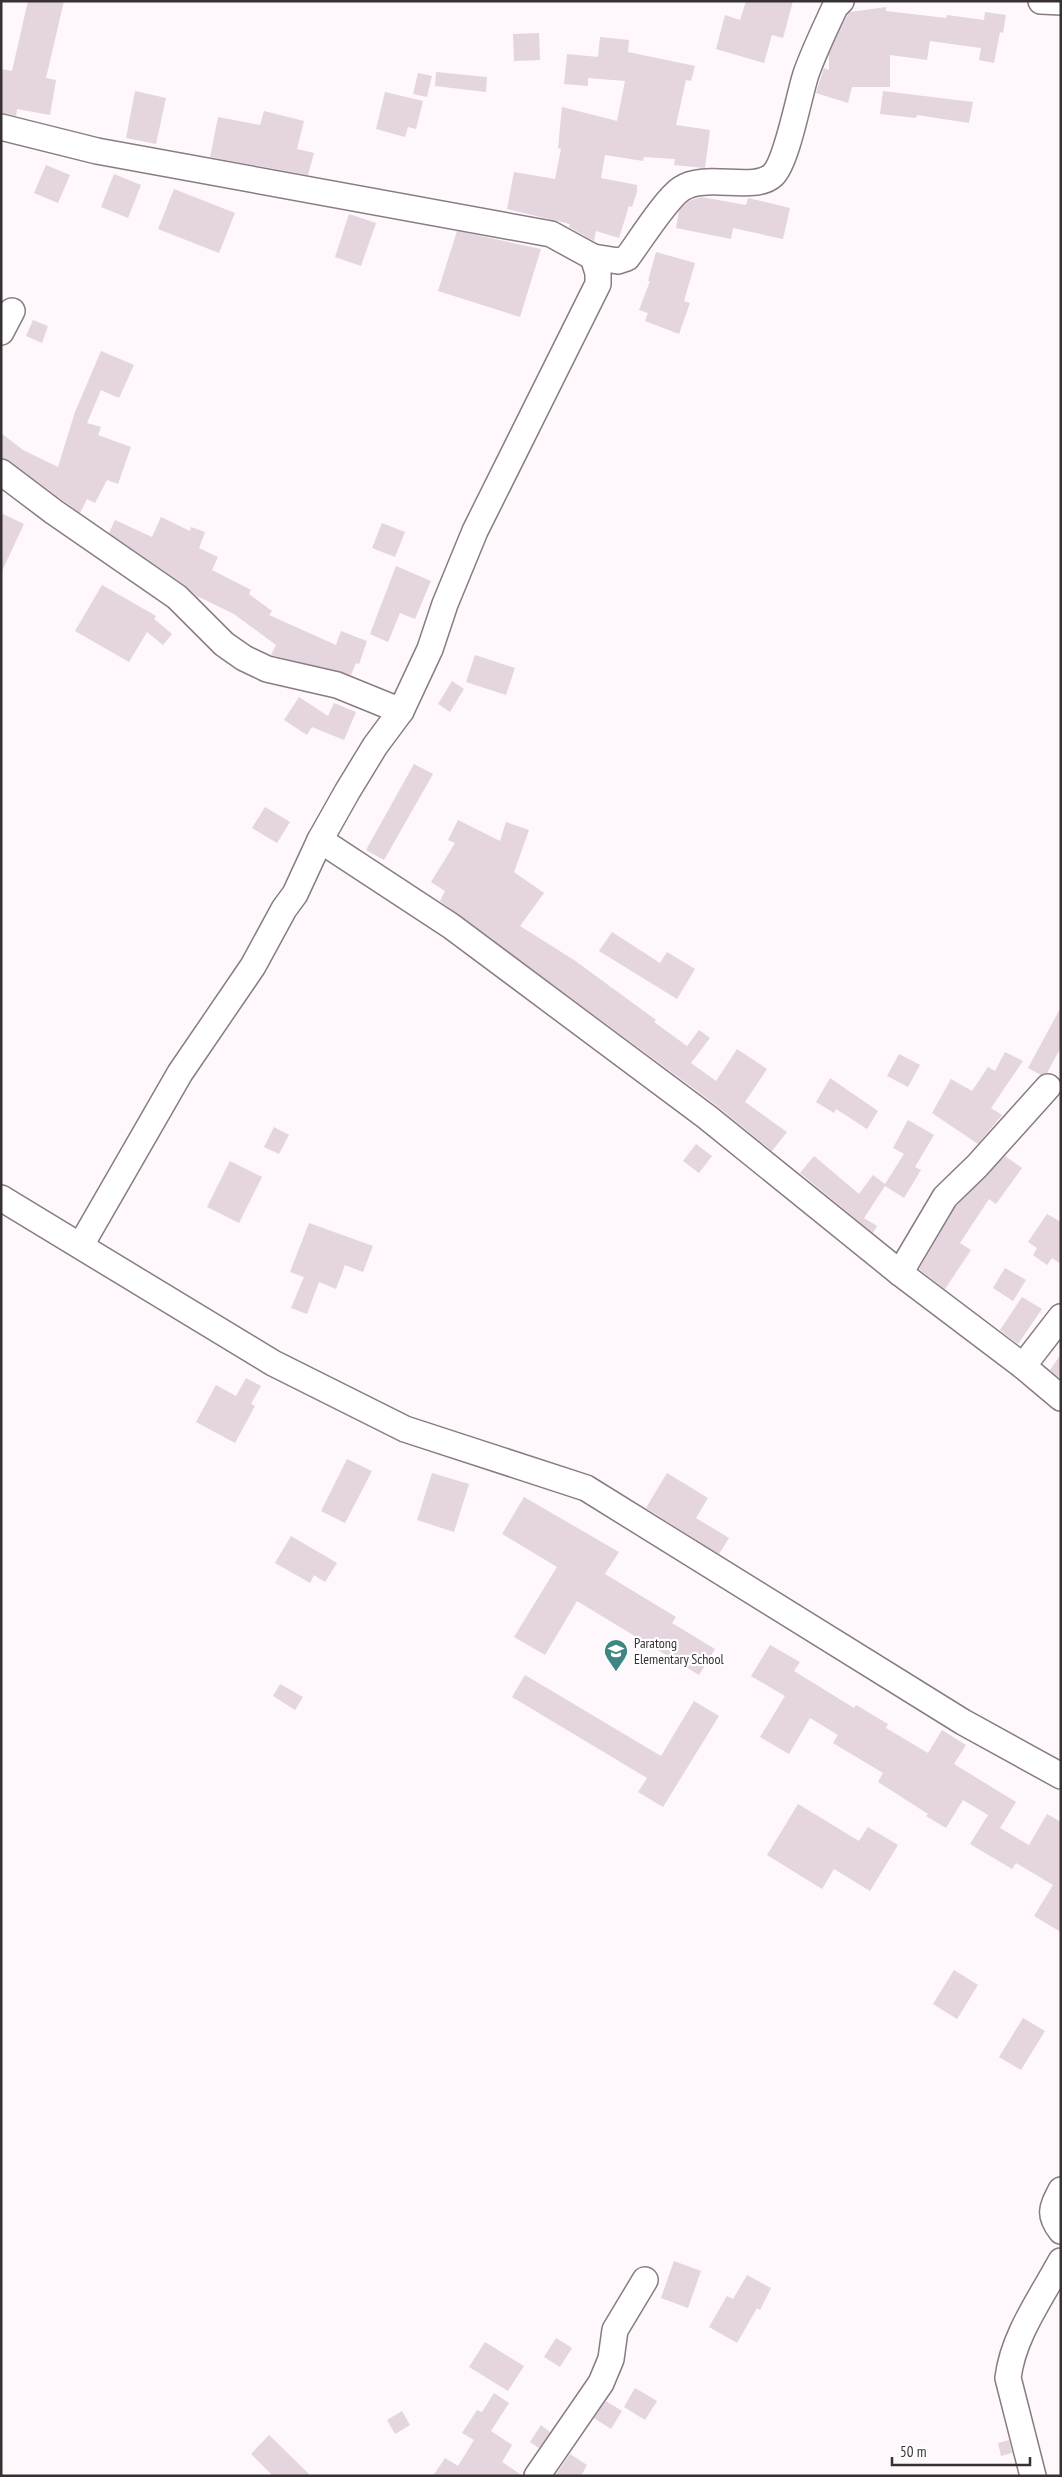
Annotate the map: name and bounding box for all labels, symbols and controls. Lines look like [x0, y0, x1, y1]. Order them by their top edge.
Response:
place label: Paratong Elementary School [634, 1634, 724, 1668]
school or university icon: Paratong Elementary School [603, 1638, 629, 1672]
scale bar [892, 2434, 1030, 2466]
text: 50 m [900, 2442, 926, 2461]

